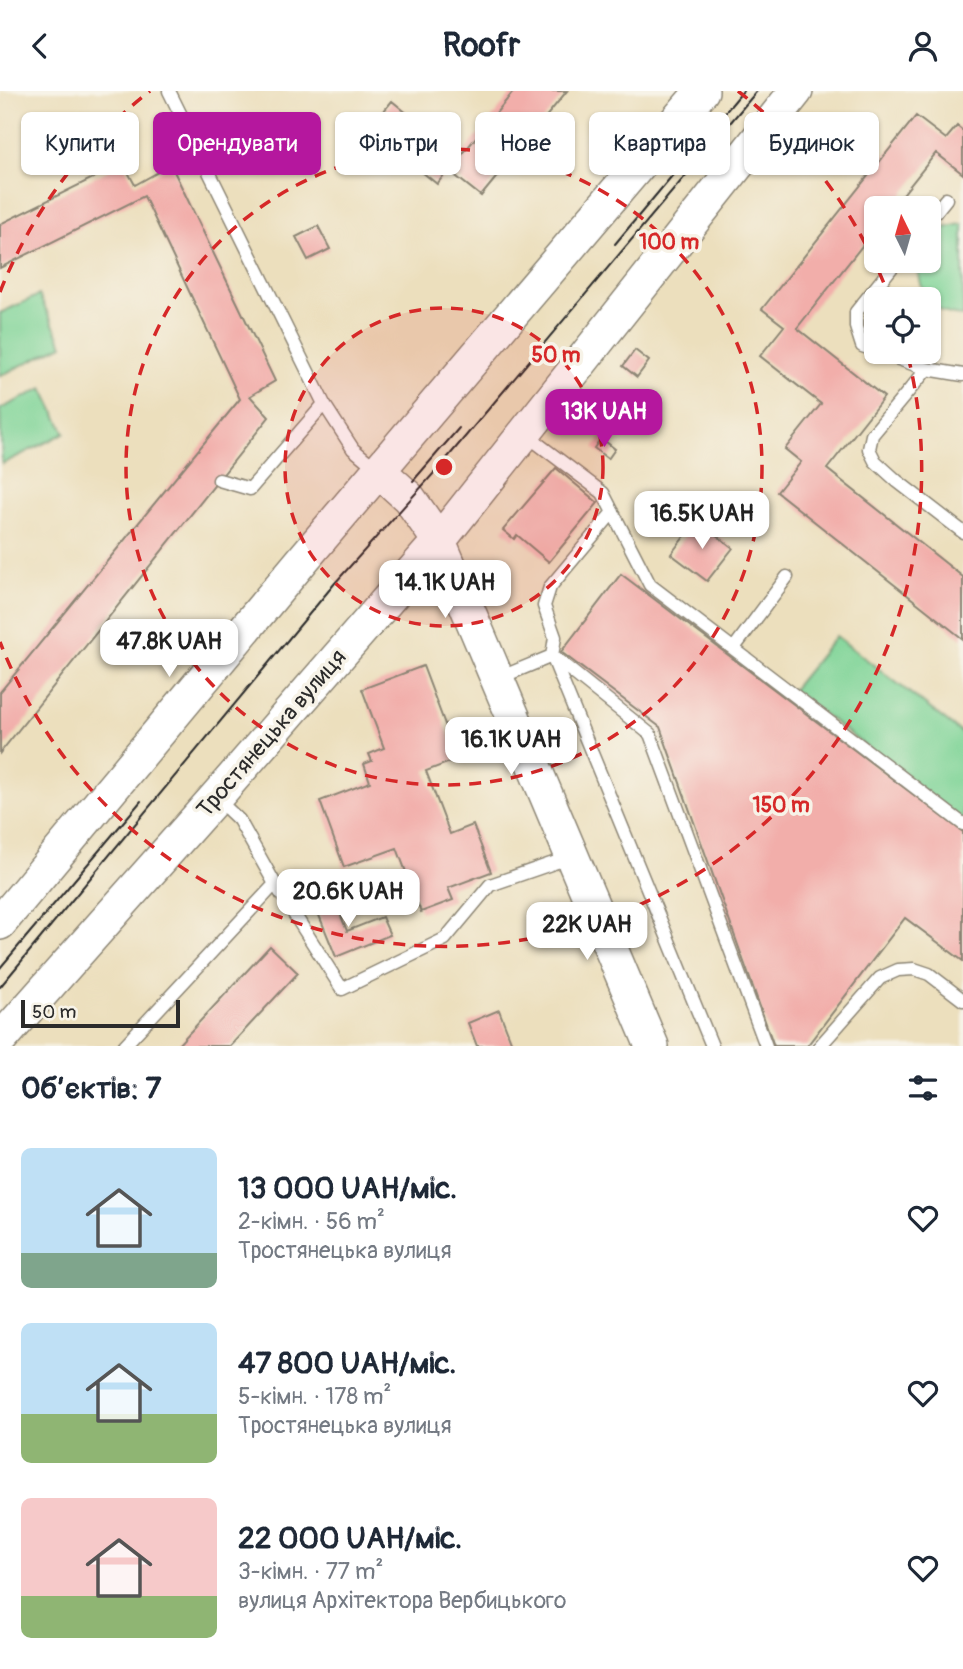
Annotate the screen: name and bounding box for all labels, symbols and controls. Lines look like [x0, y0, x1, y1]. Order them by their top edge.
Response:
text: Roofr [443, 26, 520, 66]
icon: back [21, 27, 59, 65]
icon: person [904, 27, 942, 65]
chip: Купити [21, 112, 139, 175]
chip: Орендувати [153, 112, 321, 175]
chip: Фільтри [335, 112, 461, 175]
chip: Нове [475, 112, 575, 175]
chip: Квартира [589, 112, 730, 175]
chip: Будинок [744, 112, 879, 175]
north arrow [864, 196, 942, 273]
map controls [864, 196, 941, 364]
text: 100 m [639, 229, 699, 256]
button: locate [864, 287, 941, 364]
text: 50 m [532, 342, 581, 369]
pin: 13K UAH [539, 389, 669, 449]
text: 13K UAH [561, 397, 647, 426]
centre of rings [432, 455, 456, 479]
pin: 16.5K UAH [622, 491, 782, 551]
text: 16.5K UAH [650, 499, 754, 528]
pin: 14.1K UAH [365, 561, 525, 620]
text: 14.1K UAH [395, 568, 495, 597]
pin: 47.8K UAH [89, 619, 249, 679]
text: 47.8K UAH [116, 627, 222, 656]
street label: Тростянецька вулиця [190, 643, 352, 823]
pin: 16.1K UAH [431, 717, 591, 777]
text: 16.1K UAH [461, 725, 561, 754]
text: 150 m [752, 792, 810, 819]
pin: 20.6K UAH [268, 869, 428, 929]
text: 20.6K UAH [293, 877, 403, 906]
pin: 22K UAH [522, 903, 652, 962]
text: 22K UAH [542, 910, 632, 939]
scale bar [21, 997, 180, 1029]
text: 50 m [32, 1000, 76, 1024]
icon: filters [904, 1069, 942, 1107]
text: Об’єктів: 7 [21, 1070, 162, 1107]
text: 13 000 UAH/міс. [238, 1170, 457, 1207]
icon: home [77, 1176, 161, 1260]
icon: heart [904, 1199, 942, 1237]
text: 2-кімн. · 56 m² [238, 1207, 385, 1236]
text: Тростянецька вулиця [238, 1236, 452, 1265]
text: 47 800 UAH/міс. [238, 1345, 456, 1382]
icon: home [77, 1351, 161, 1435]
icon: heart [904, 1374, 942, 1412]
text: 5-кімн. · 178 m² [238, 1382, 391, 1411]
text: Тростянецька вулиця [238, 1411, 452, 1440]
text: 22 000 UAH/міс. [238, 1520, 462, 1557]
icon: home [77, 1526, 161, 1610]
icon: heart [904, 1549, 942, 1587]
text: 3-кімн. · 77 m² [238, 1557, 383, 1586]
text: вулиця Архітектора Вербицького [238, 1586, 566, 1615]

